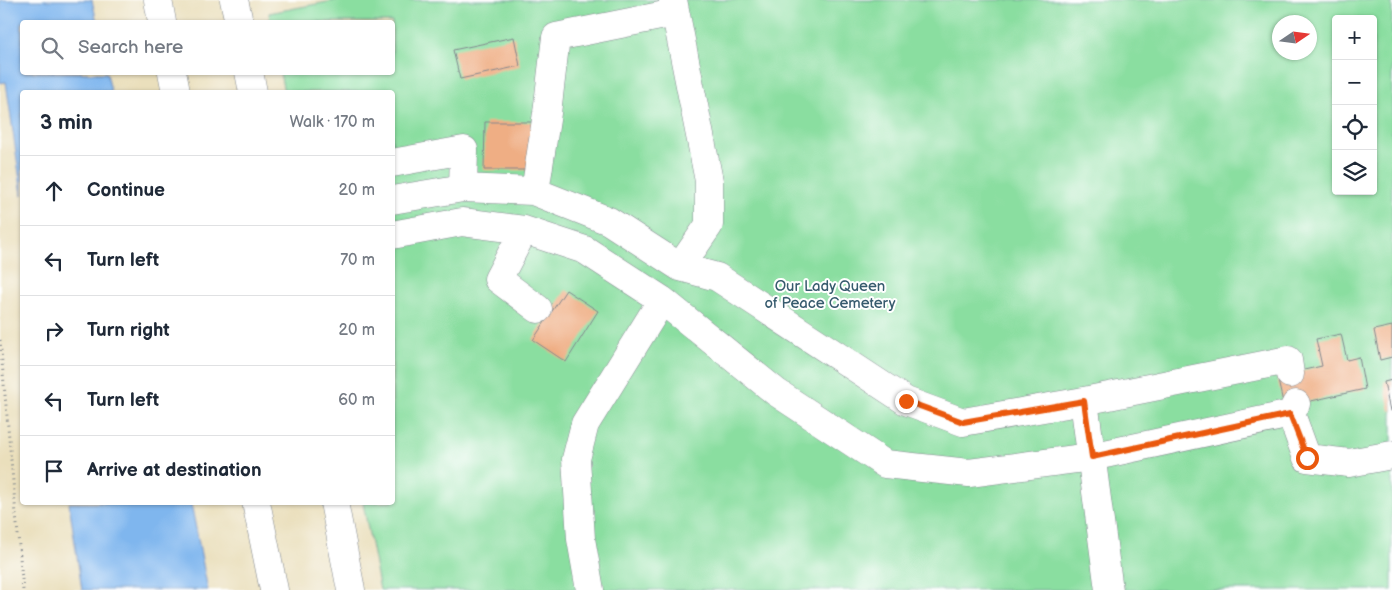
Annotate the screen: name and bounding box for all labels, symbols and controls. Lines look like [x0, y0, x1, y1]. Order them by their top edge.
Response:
north arrow [1272, 15, 1317, 60]
map controls [1332, 15, 1377, 195]
button: + [1332, 15, 1377, 60]
search box [20, 20, 395, 75]
icon: search [38, 34, 66, 62]
text: Search here [78, 36, 183, 59]
button: − [1332, 60, 1377, 105]
button: locate [1332, 105, 1377, 150]
text: 3 min [40, 110, 93, 135]
text: Walk · 170 m [289, 113, 375, 132]
button: layers [1332, 150, 1377, 195]
icon: ahead [40, 177, 68, 205]
text: Continue [87, 179, 165, 202]
text: 20 m [339, 181, 375, 200]
icon: left [40, 247, 68, 275]
text: Turn left [87, 249, 159, 272]
text: 70 m [340, 251, 375, 270]
park label: Our Lady Queen of Peace Cemetery [764, 277, 896, 313]
icon: right [40, 317, 68, 345]
text: Turn right [87, 319, 170, 342]
text: 20 m [339, 321, 375, 340]
icon: left [40, 387, 68, 415]
text: Turn left [87, 389, 159, 412]
route end [895, 390, 918, 413]
text: 60 m [338, 391, 375, 410]
route start [1296, 447, 1319, 470]
icon: arrive [40, 457, 68, 485]
text: Arrive at destination [87, 459, 262, 482]

